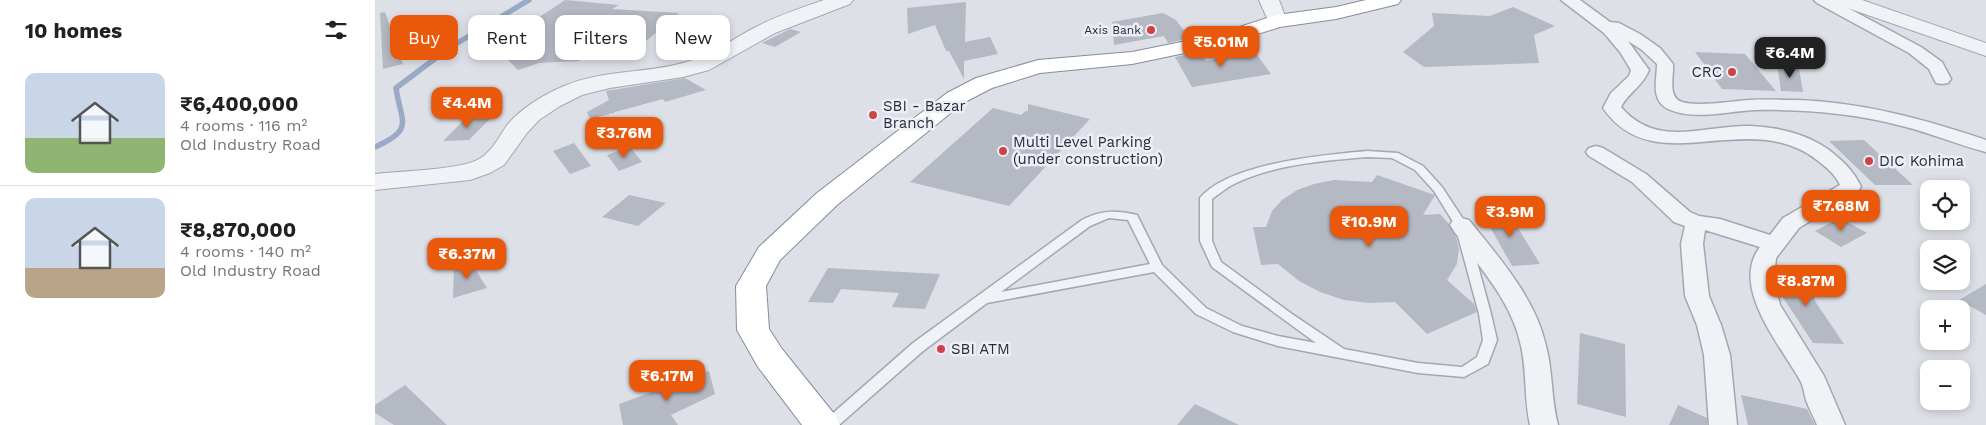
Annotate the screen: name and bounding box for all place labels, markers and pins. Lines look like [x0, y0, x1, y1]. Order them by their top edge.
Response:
place label: Axis Bank [1084, 23, 1141, 37]
marker: Axis Bank [1145, 24, 1157, 36]
pin: ₹5.01M [1180, 26, 1262, 68]
pin: ₹6.4M [1755, 36, 1825, 79]
place label: CRC [1692, 63, 1722, 81]
marker: CRC [1726, 66, 1738, 78]
pin: ₹4.4M [432, 86, 502, 129]
place label: SBI - Bazar Branch [883, 97, 966, 132]
marker: SBI - Bazar Branch [867, 109, 879, 121]
pin: ₹3.76M [583, 116, 665, 159]
place label: Multi Level Parking (under construction) [1013, 133, 1163, 168]
marker: Multi Level Parking (under construction) [997, 145, 1009, 157]
place label: DIC Kohima [1879, 152, 1964, 170]
marker: DIC Kohima [1863, 155, 1875, 167]
pin: ₹7.68M [1800, 190, 1882, 232]
pin: ₹3.9M [1475, 196, 1545, 238]
pin: ₹10.9M [1328, 206, 1410, 248]
pin: ₹6.37M [426, 238, 508, 280]
pin: ₹8.87M [1765, 264, 1847, 307]
place label: SBI ATM [951, 340, 1010, 358]
marker: SBI ATM [935, 343, 947, 355]
pin: ₹6.17M [626, 360, 708, 402]

